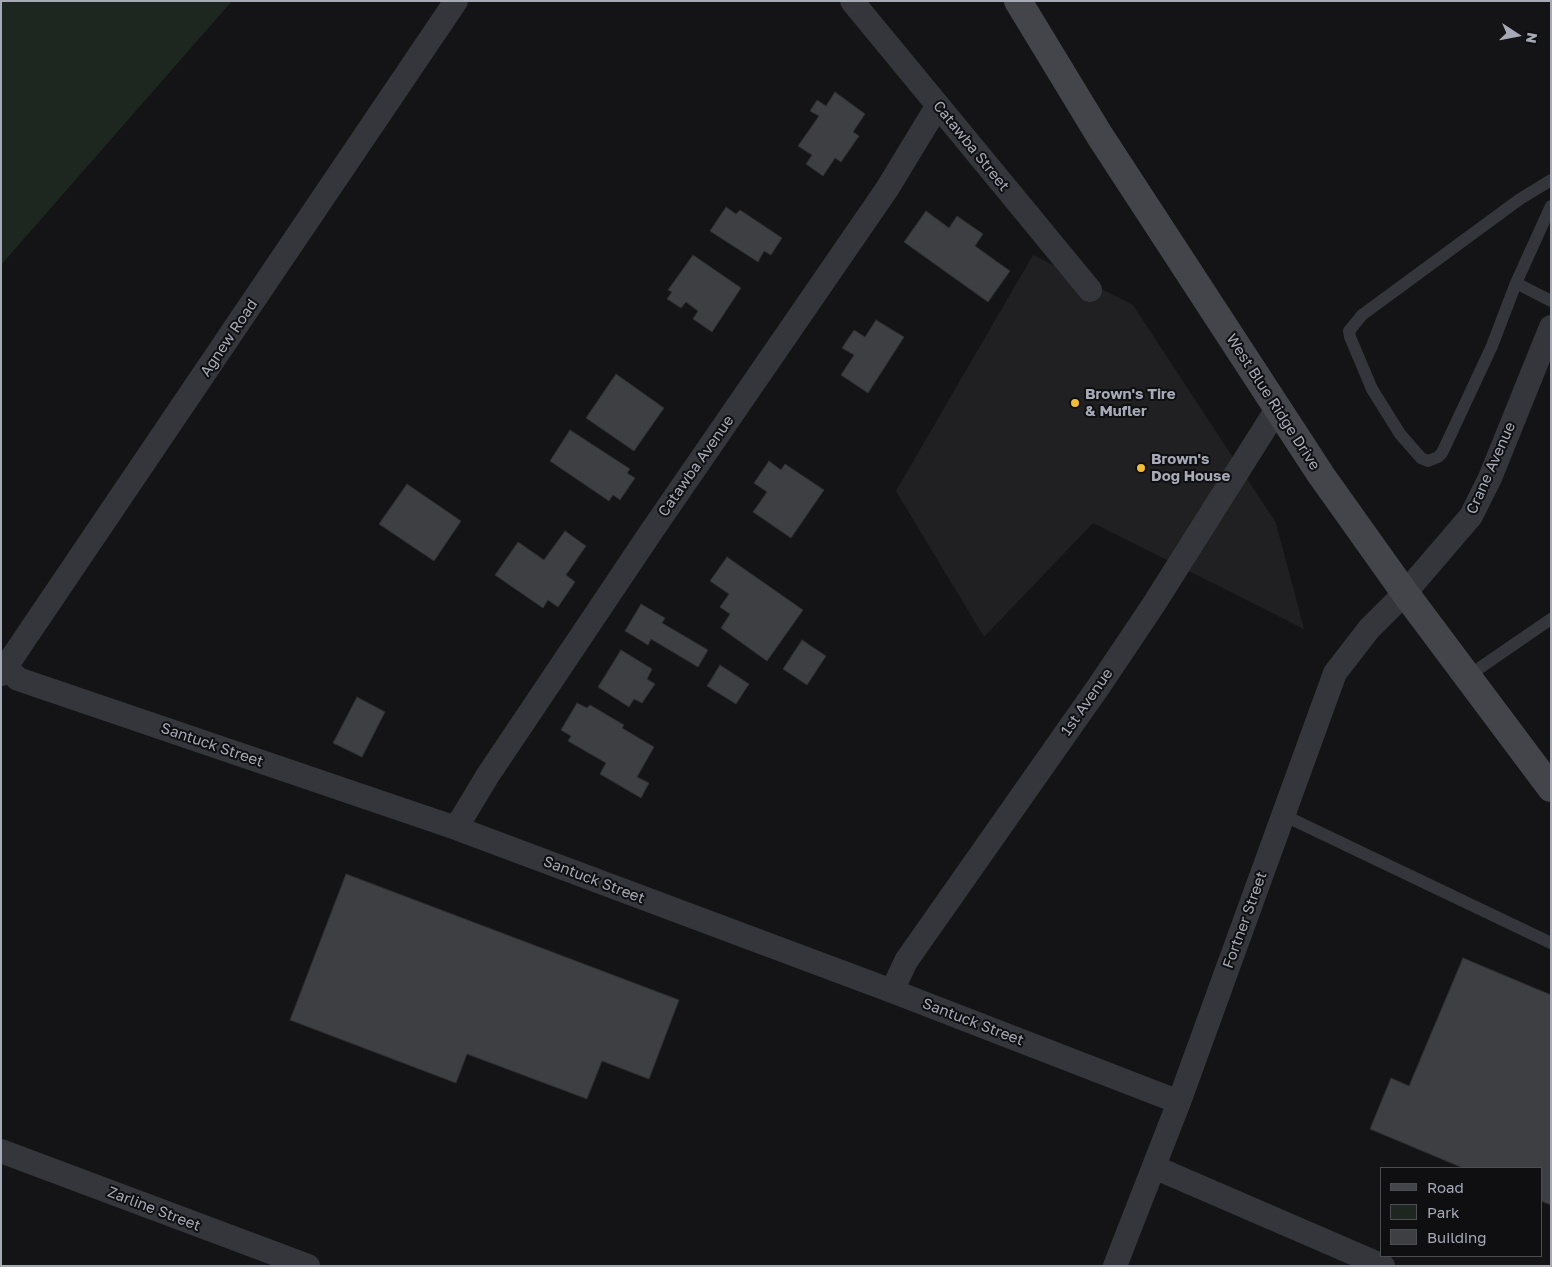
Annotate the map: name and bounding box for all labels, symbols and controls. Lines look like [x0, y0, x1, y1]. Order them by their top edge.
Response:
north arrow [1492, 10, 1542, 60]
text: N [1523, 31, 1542, 45]
street label: Catawba Street [929, 97, 1013, 195]
street label: Agnew Road [197, 296, 261, 380]
street label: West Blue Ridge Drive [1222, 330, 1324, 474]
place label: Brown's Tire & Mufler [1085, 385, 1176, 420]
marker: Brown's Tire & Mufler [1069, 397, 1081, 409]
street label: Catawba Avenue [654, 412, 738, 520]
street label: Crane Avenue [1463, 419, 1519, 517]
place label: Brown's Dog House [1151, 450, 1230, 485]
marker: Brown's Dog House [1135, 462, 1147, 474]
street label: 1st Avenue [1057, 665, 1117, 739]
street label: Santuck Street [158, 719, 266, 771]
street label: Santuck Street [541, 852, 647, 908]
street label: Fortner Street [1219, 869, 1271, 971]
street label: Santuck Street [920, 994, 1026, 1050]
legend [1380, 1167, 1542, 1257]
text: Road [1427, 1178, 1464, 1196]
street label: Zarline Street [105, 1183, 203, 1235]
text: Park [1427, 1203, 1459, 1221]
text: Building [1427, 1228, 1487, 1246]

